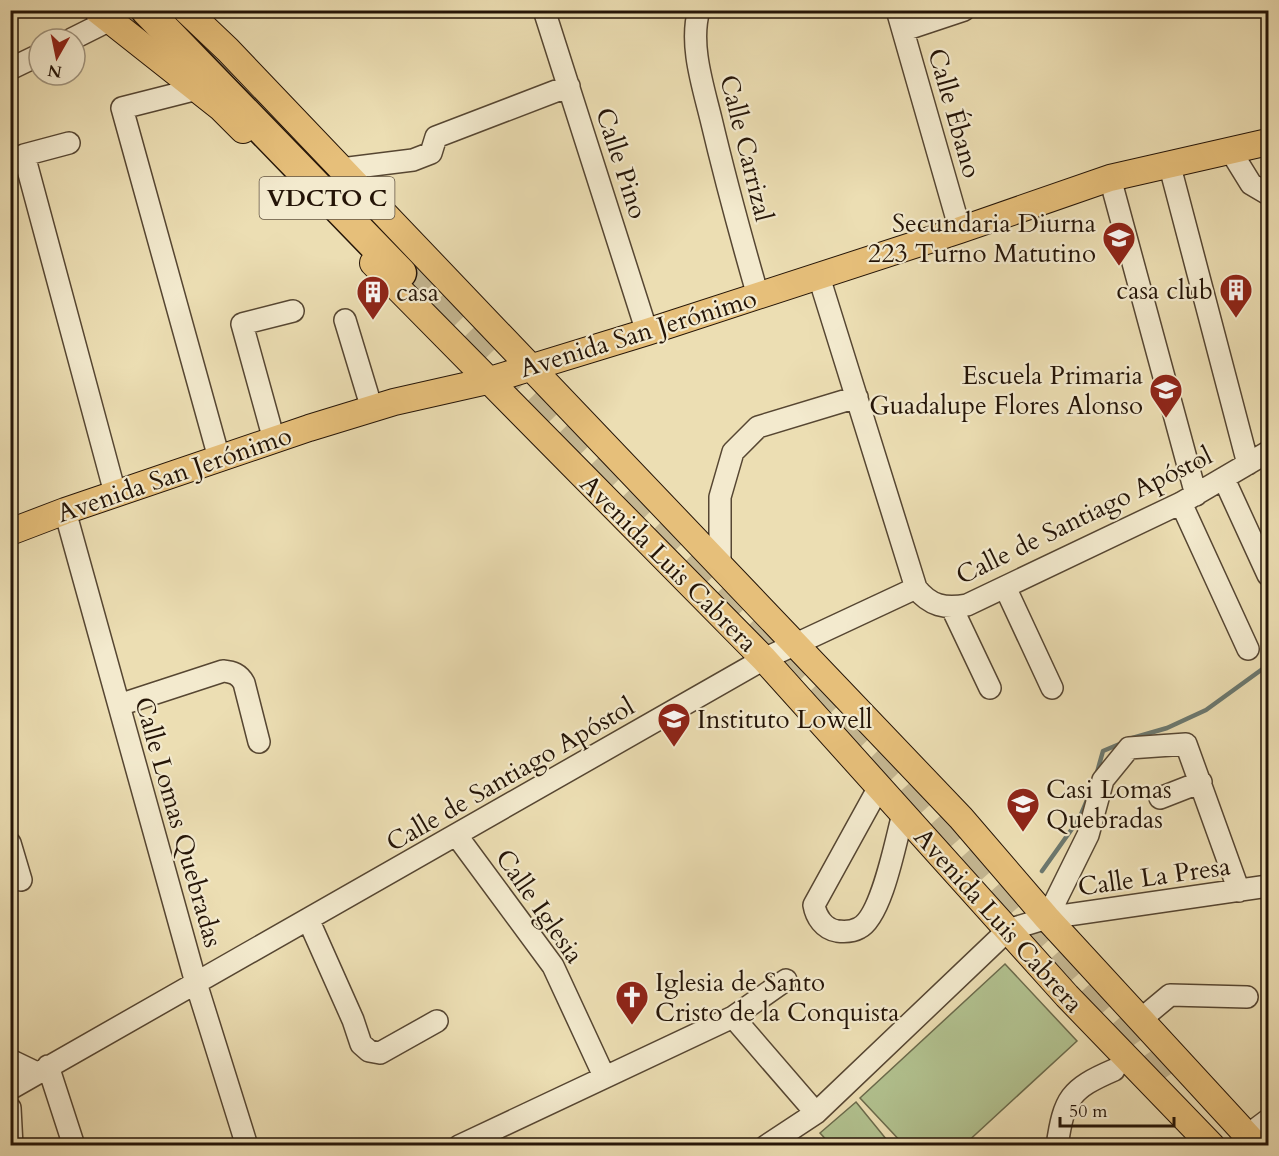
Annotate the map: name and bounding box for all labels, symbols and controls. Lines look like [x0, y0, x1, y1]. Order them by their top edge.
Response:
north arrow [27, 27, 87, 87]
street label: Calle Ébano [919, 44, 990, 182]
text: N [46, 59, 63, 83]
street label: Calle Carrizal [711, 71, 782, 225]
street label: Calle Pino [587, 103, 656, 223]
road number: VDCTO C [260, 177, 394, 219]
place label: Secundaria Diurna 223 Turno Matutino [868, 206, 1096, 271]
school or university icon: Secundaria Diurna 223 Turno Matutino [1101, 220, 1137, 267]
building icon: casa club [1218, 272, 1254, 319]
place label: casa club [1116, 273, 1213, 308]
building icon: casa [355, 274, 391, 321]
place label: casa [396, 275, 439, 310]
street label: Avenida San Jerónimo [515, 281, 761, 386]
place label: Escuela Primaria Guadalupe Flores Alonso [869, 358, 1143, 423]
school or university icon: Escuela Primaria Guadalupe Flores Alonso [1148, 372, 1184, 419]
street label: Avenida San Jerónimo [52, 418, 296, 531]
street label: Calle de Santiago Apóstol [950, 438, 1219, 593]
street label: Avenida Luis Cabrera [572, 467, 765, 660]
street label: Calle de Santiago Apóstol [380, 689, 641, 860]
street label: Calle Lomas Quebradas [126, 693, 231, 951]
school or university icon: Instituto Lowell [656, 701, 692, 748]
place label: Instituto Lowell [697, 702, 873, 737]
place label: Casi Lomas Quebradas [1046, 772, 1172, 837]
school or university icon: Casi Lomas Quebradas [1005, 786, 1041, 833]
street label: Avenida Luis Cabrera [906, 820, 1091, 1020]
street label: Calle Iglesia [487, 842, 592, 970]
street label: Calle La Presa [1076, 848, 1233, 905]
place label: Iglesia de Santo Cristo de la Conquista [655, 965, 899, 1030]
church icon: Iglesia de Santo Cristo de la Conquista [614, 979, 650, 1026]
scale bar [1060, 1090, 1174, 1128]
text: 50 m [1069, 1099, 1108, 1124]

